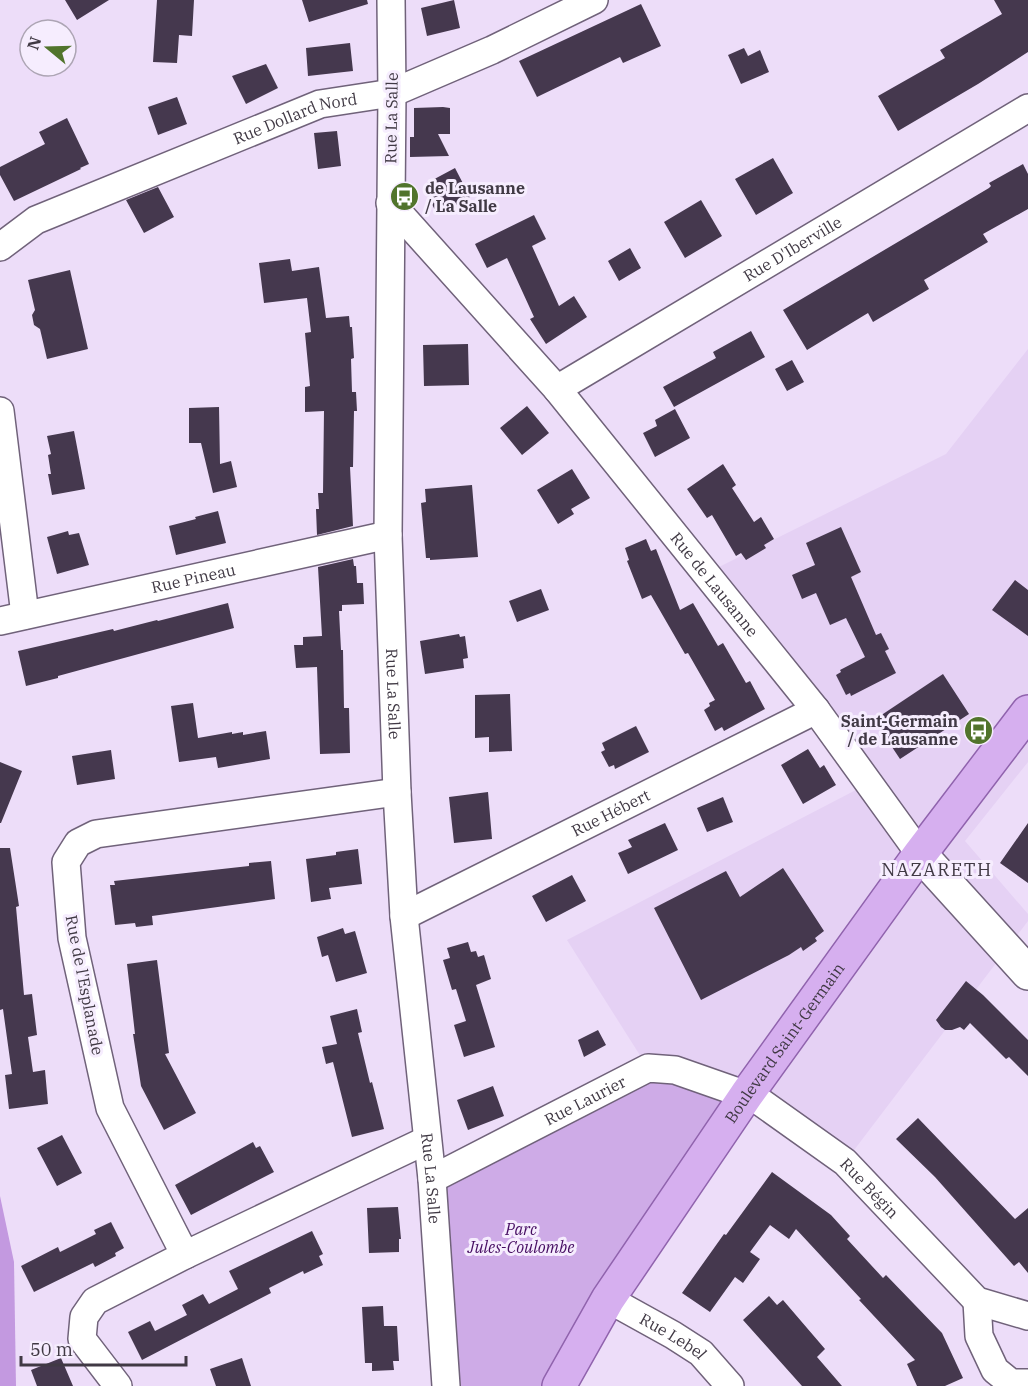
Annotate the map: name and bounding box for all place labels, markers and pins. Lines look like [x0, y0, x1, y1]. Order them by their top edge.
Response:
place label: de Lausanne / La Salle [425, 178, 525, 216]
bus stop icon: de Lausanne / La Salle [388, 181, 420, 213]
place label: Saint-Germain / de Lausanne [841, 711, 958, 749]
bus stop icon: Saint-Germain / de Lausanne [963, 714, 995, 746]

